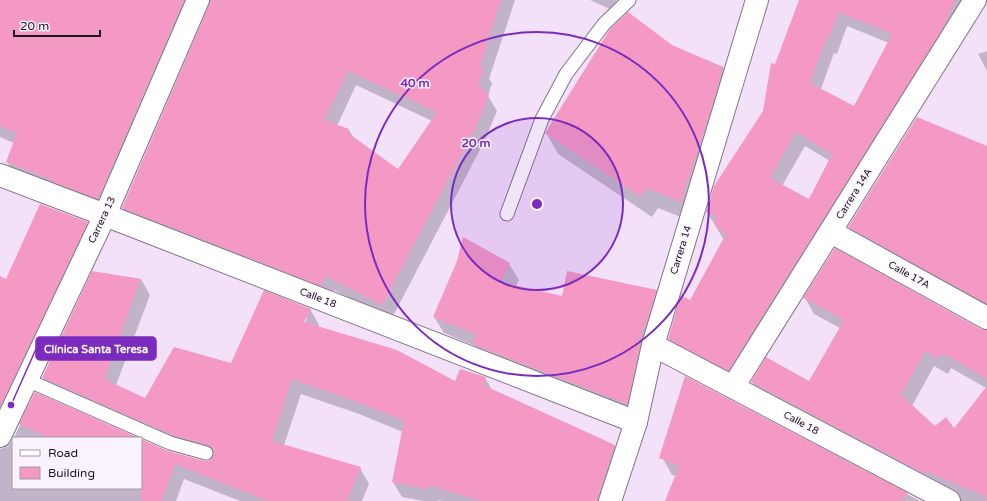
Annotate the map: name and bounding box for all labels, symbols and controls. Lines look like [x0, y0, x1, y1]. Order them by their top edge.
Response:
scale bar [14, 12, 100, 38]
text: 20 m [20, 19, 49, 33]
text: 40 m [400, 76, 430, 90]
text: 20 m [461, 136, 491, 150]
street label: Carrera 14A [834, 166, 874, 222]
street label: Carrera 13 [86, 195, 118, 245]
centre of rings [530, 197, 544, 211]
street label: Carrera 14 [668, 224, 694, 276]
street label: Calle 17A [886, 259, 932, 291]
street label: Calle 18 [298, 286, 338, 310]
callout: Clínica Santa Teresa [36, 337, 156, 360]
text: Clínica Santa Teresa [44, 343, 148, 356]
street label: Calle 18 [781, 409, 821, 437]
legend [12, 437, 142, 489]
text: Road [48, 446, 78, 460]
text: Building [48, 466, 95, 480]

